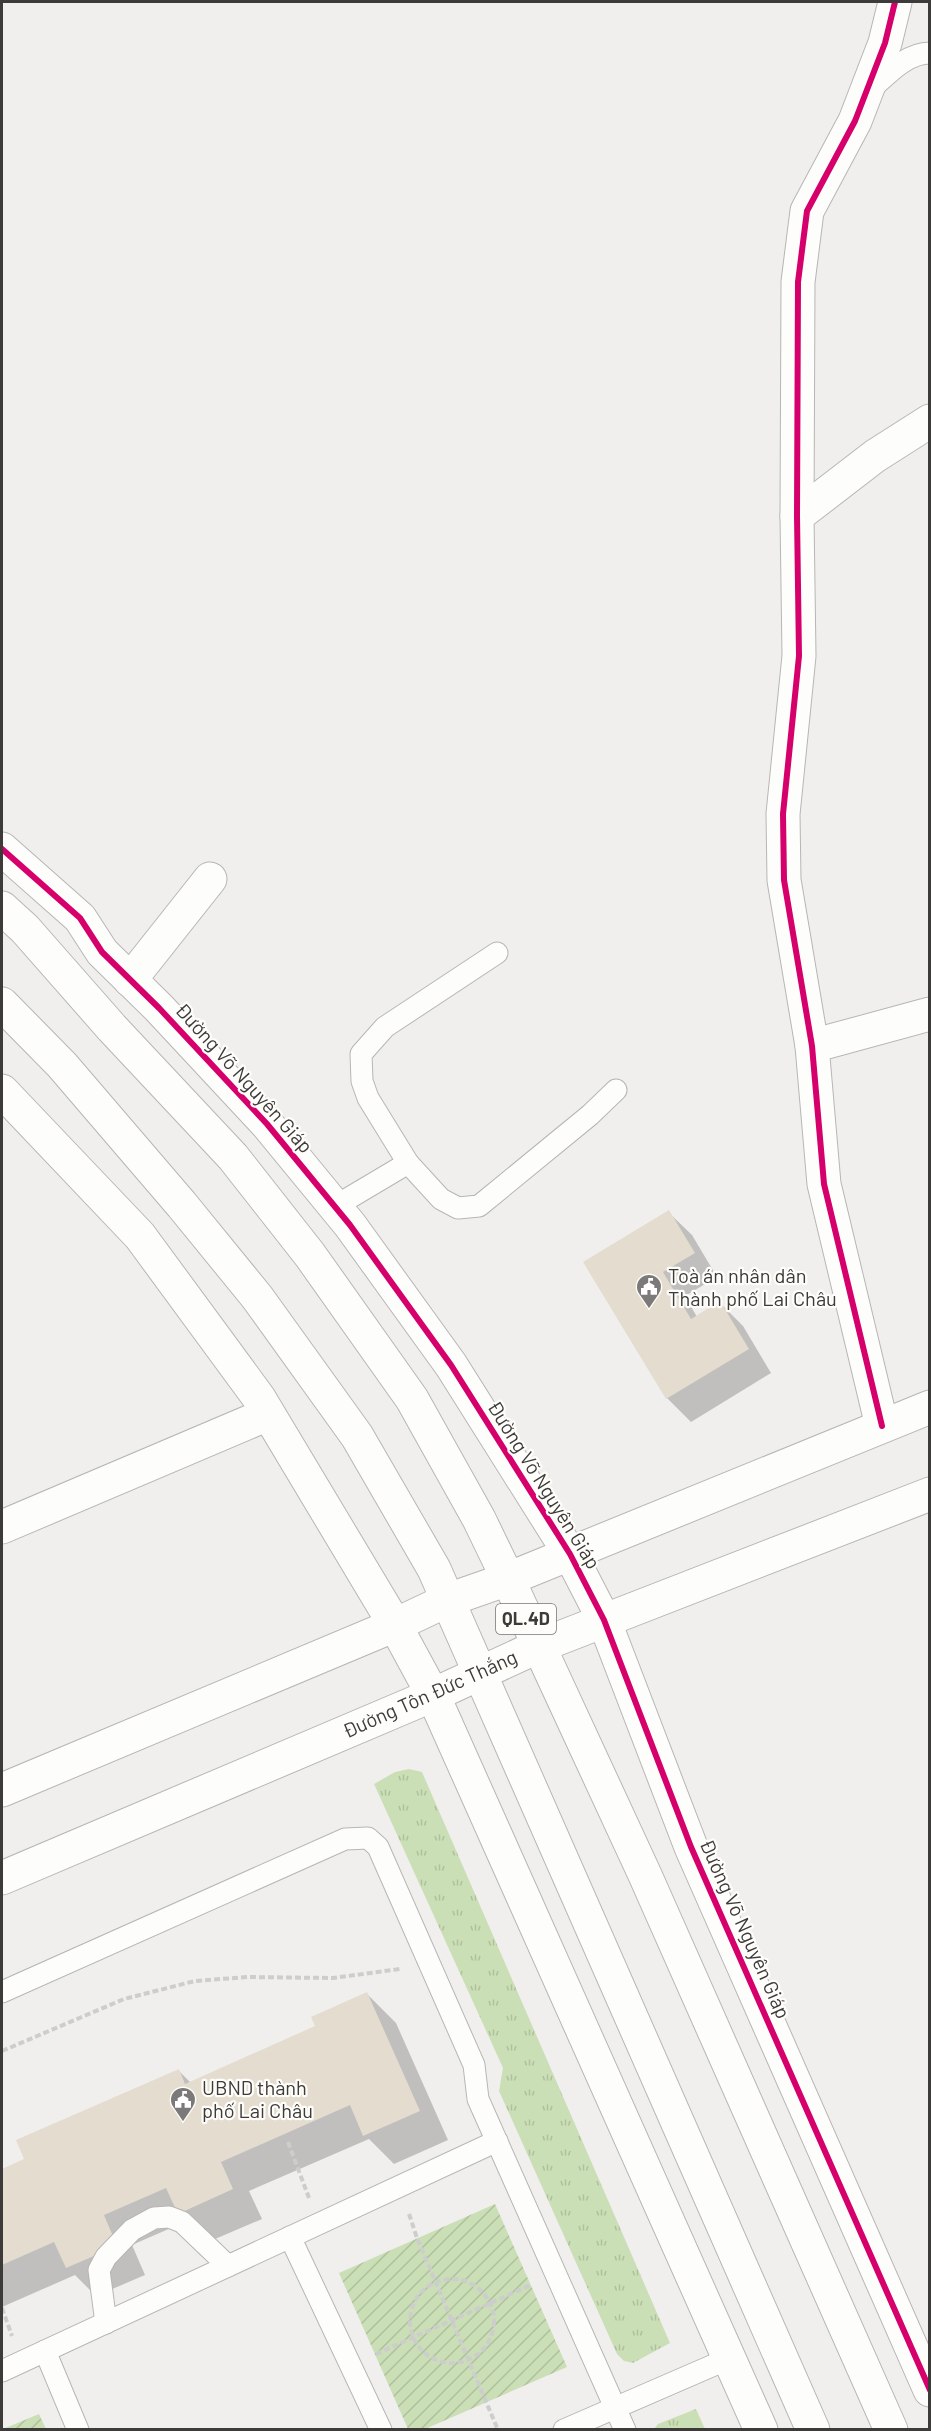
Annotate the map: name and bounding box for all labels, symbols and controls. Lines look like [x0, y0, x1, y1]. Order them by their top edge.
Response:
street label: Đường Võ Nguyên Giáp [171, 997, 318, 1157]
place label: Toà án nhân dân Thành phố Lai Châu [668, 1263, 837, 1310]
public building icon: Toà án nhân dân Thành phố Lai Châu [634, 1272, 664, 1310]
street label: Đường Võ Nguyên Giáp [483, 1396, 606, 1573]
road number: QL.4D [496, 1604, 556, 1634]
street label: Đường Tôn Đức Thắng [339, 1644, 520, 1742]
street label: Đường Võ Nguyên Giáp [696, 1835, 796, 2022]
place label: UBND thành phố Lai Châu [202, 2075, 313, 2122]
public building icon: UBND thành phố Lai Châu [168, 2085, 198, 2123]

